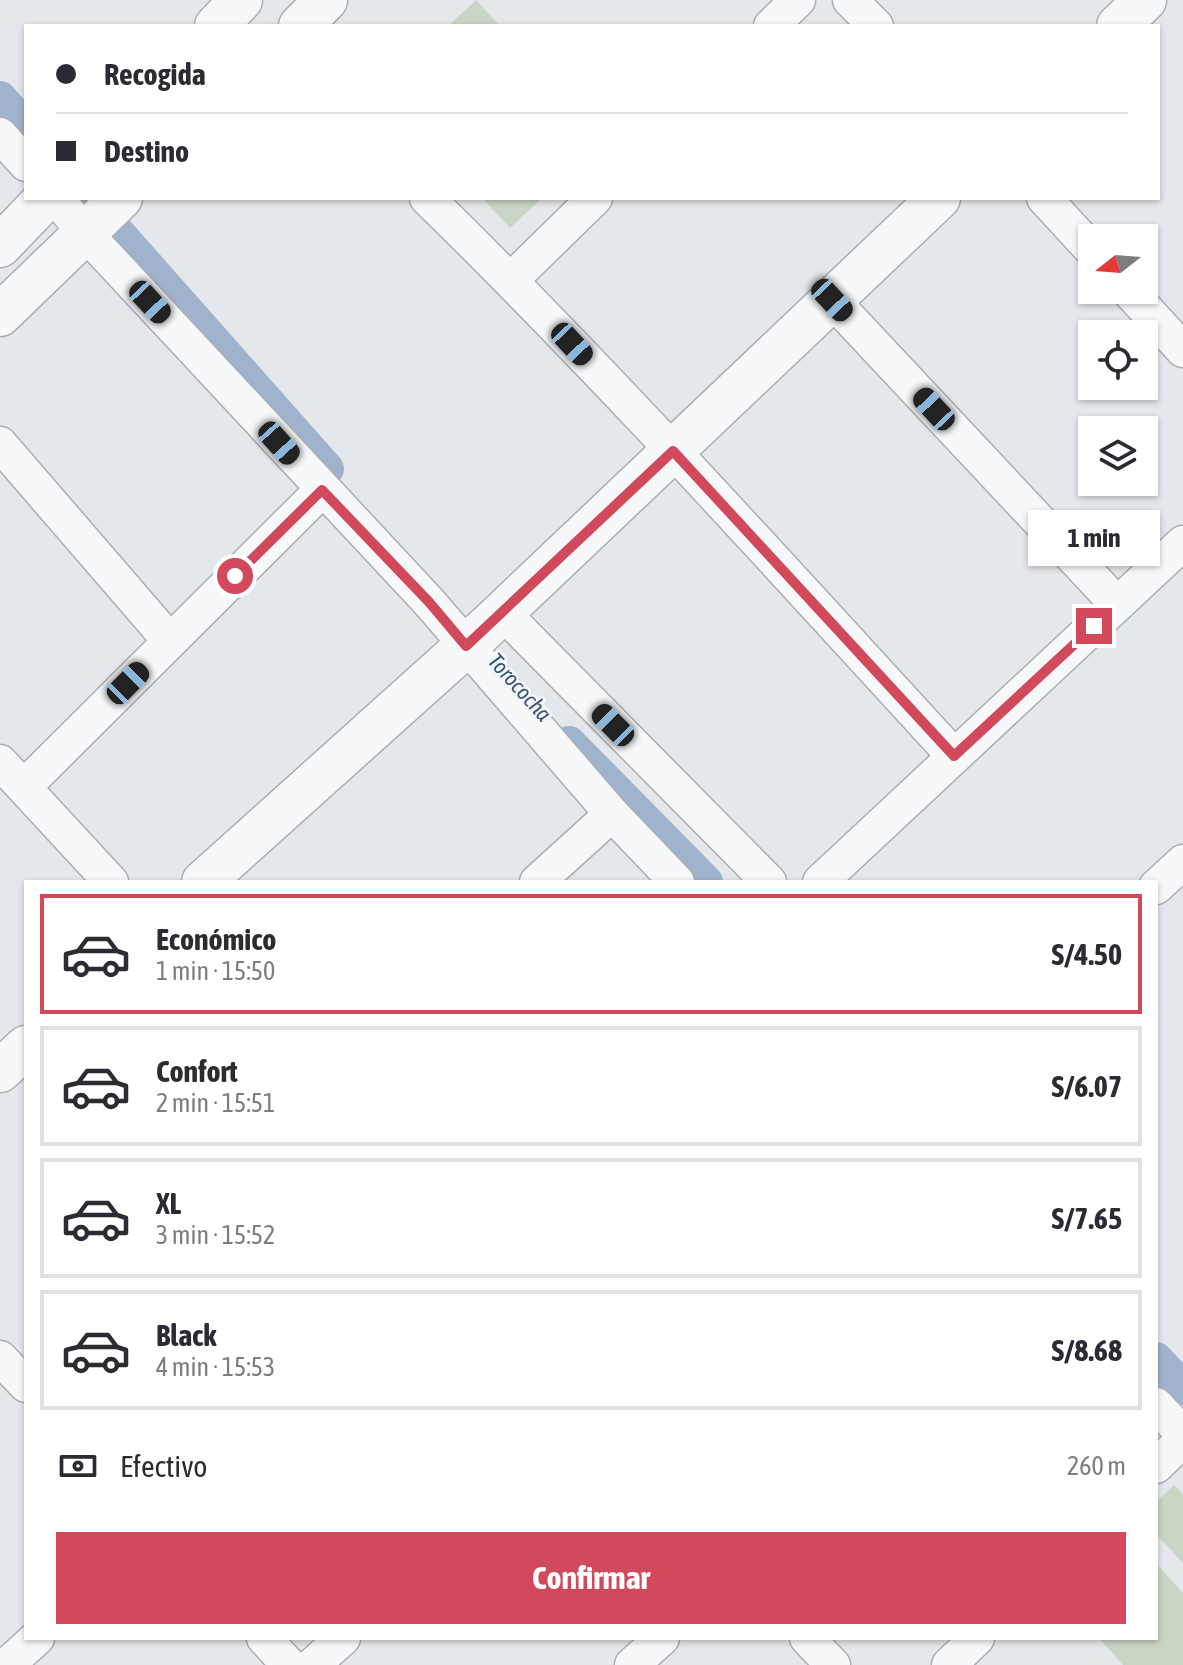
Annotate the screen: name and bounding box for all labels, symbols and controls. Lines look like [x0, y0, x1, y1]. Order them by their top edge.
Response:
text: Recogida [104, 57, 206, 91]
text: Destino [104, 134, 189, 168]
north arrow [1078, 224, 1158, 304]
map controls [1078, 224, 1158, 496]
car [807, 274, 857, 326]
car [125, 276, 175, 328]
car [547, 318, 597, 370]
button: locate [1078, 320, 1158, 400]
car [909, 383, 959, 435]
button: layers [1078, 416, 1158, 496]
car [254, 417, 304, 469]
callout: 1 min [1028, 510, 1160, 566]
text: 1 min [1067, 523, 1121, 553]
route start [217, 558, 253, 594]
route end [1076, 608, 1112, 644]
water label: Torococha [483, 648, 557, 726]
car [103, 658, 153, 708]
car [588, 700, 638, 750]
icon: car [60, 918, 132, 990]
text: Económico [156, 922, 276, 956]
text: S/4.50 [1052, 937, 1122, 971]
text: 1 min · 15:50 [156, 956, 275, 986]
icon: car [60, 1050, 132, 1122]
text: Confort [156, 1054, 238, 1088]
text: S/6.07 [1052, 1069, 1122, 1103]
text: 2 min · 15:51 [156, 1088, 275, 1118]
icon: car [60, 1182, 132, 1254]
text: XL [156, 1186, 181, 1220]
text: S/7.65 [1052, 1201, 1122, 1235]
text: 3 min · 15:52 [156, 1220, 275, 1250]
icon: car [60, 1314, 132, 1386]
text: Black [156, 1318, 216, 1352]
text: S/8.68 [1052, 1333, 1122, 1367]
text: 4 min · 15:53 [156, 1352, 275, 1382]
icon: cash [56, 1444, 100, 1488]
text: Efectivo [120, 1449, 207, 1483]
text: 260 m [1067, 1451, 1126, 1481]
button: Confirmar [56, 1532, 1126, 1624]

